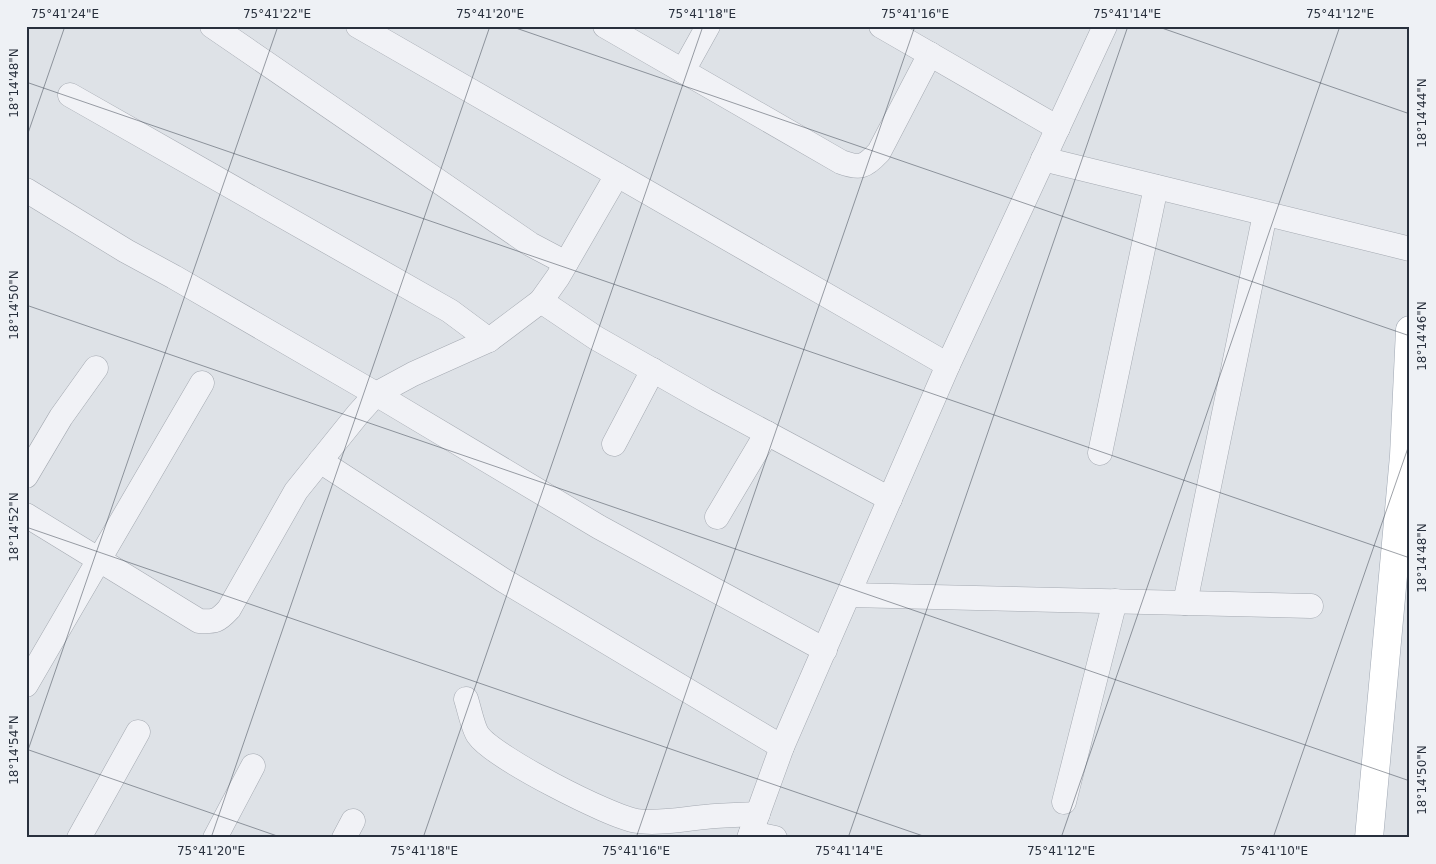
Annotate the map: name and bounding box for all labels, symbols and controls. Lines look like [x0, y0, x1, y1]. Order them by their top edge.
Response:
text: 75°41'24"E [31, 7, 99, 21]
text: 75°41'22"E [243, 7, 311, 21]
text: 75°41'20"E [456, 7, 524, 21]
text: 75°41'18"E [668, 7, 736, 21]
text: 75°41'16"E [881, 7, 949, 21]
text: 75°41'14"E [1093, 7, 1161, 21]
text: 75°41'12"E [1306, 7, 1374, 21]
text: 18°14'48"N [7, 48, 21, 118]
text: 18°14'44"N [1415, 78, 1429, 148]
text: 18°14'50"N [7, 270, 21, 340]
text: 18°14'46"N [1415, 301, 1429, 371]
text: 18°14'52"N [7, 492, 21, 562]
text: 18°14'48"N [1415, 523, 1429, 593]
text: 18°14'54"N [7, 715, 21, 785]
text: 18°14'50"N [1415, 745, 1429, 815]
text: 75°41'20"E [177, 844, 245, 858]
text: 75°41'18"E [390, 844, 458, 858]
text: 75°41'16"E [602, 844, 670, 858]
text: 75°41'14"E [815, 844, 883, 858]
text: 75°41'12"E [1027, 844, 1095, 858]
text: 75°41'10"E [1240, 844, 1308, 858]

